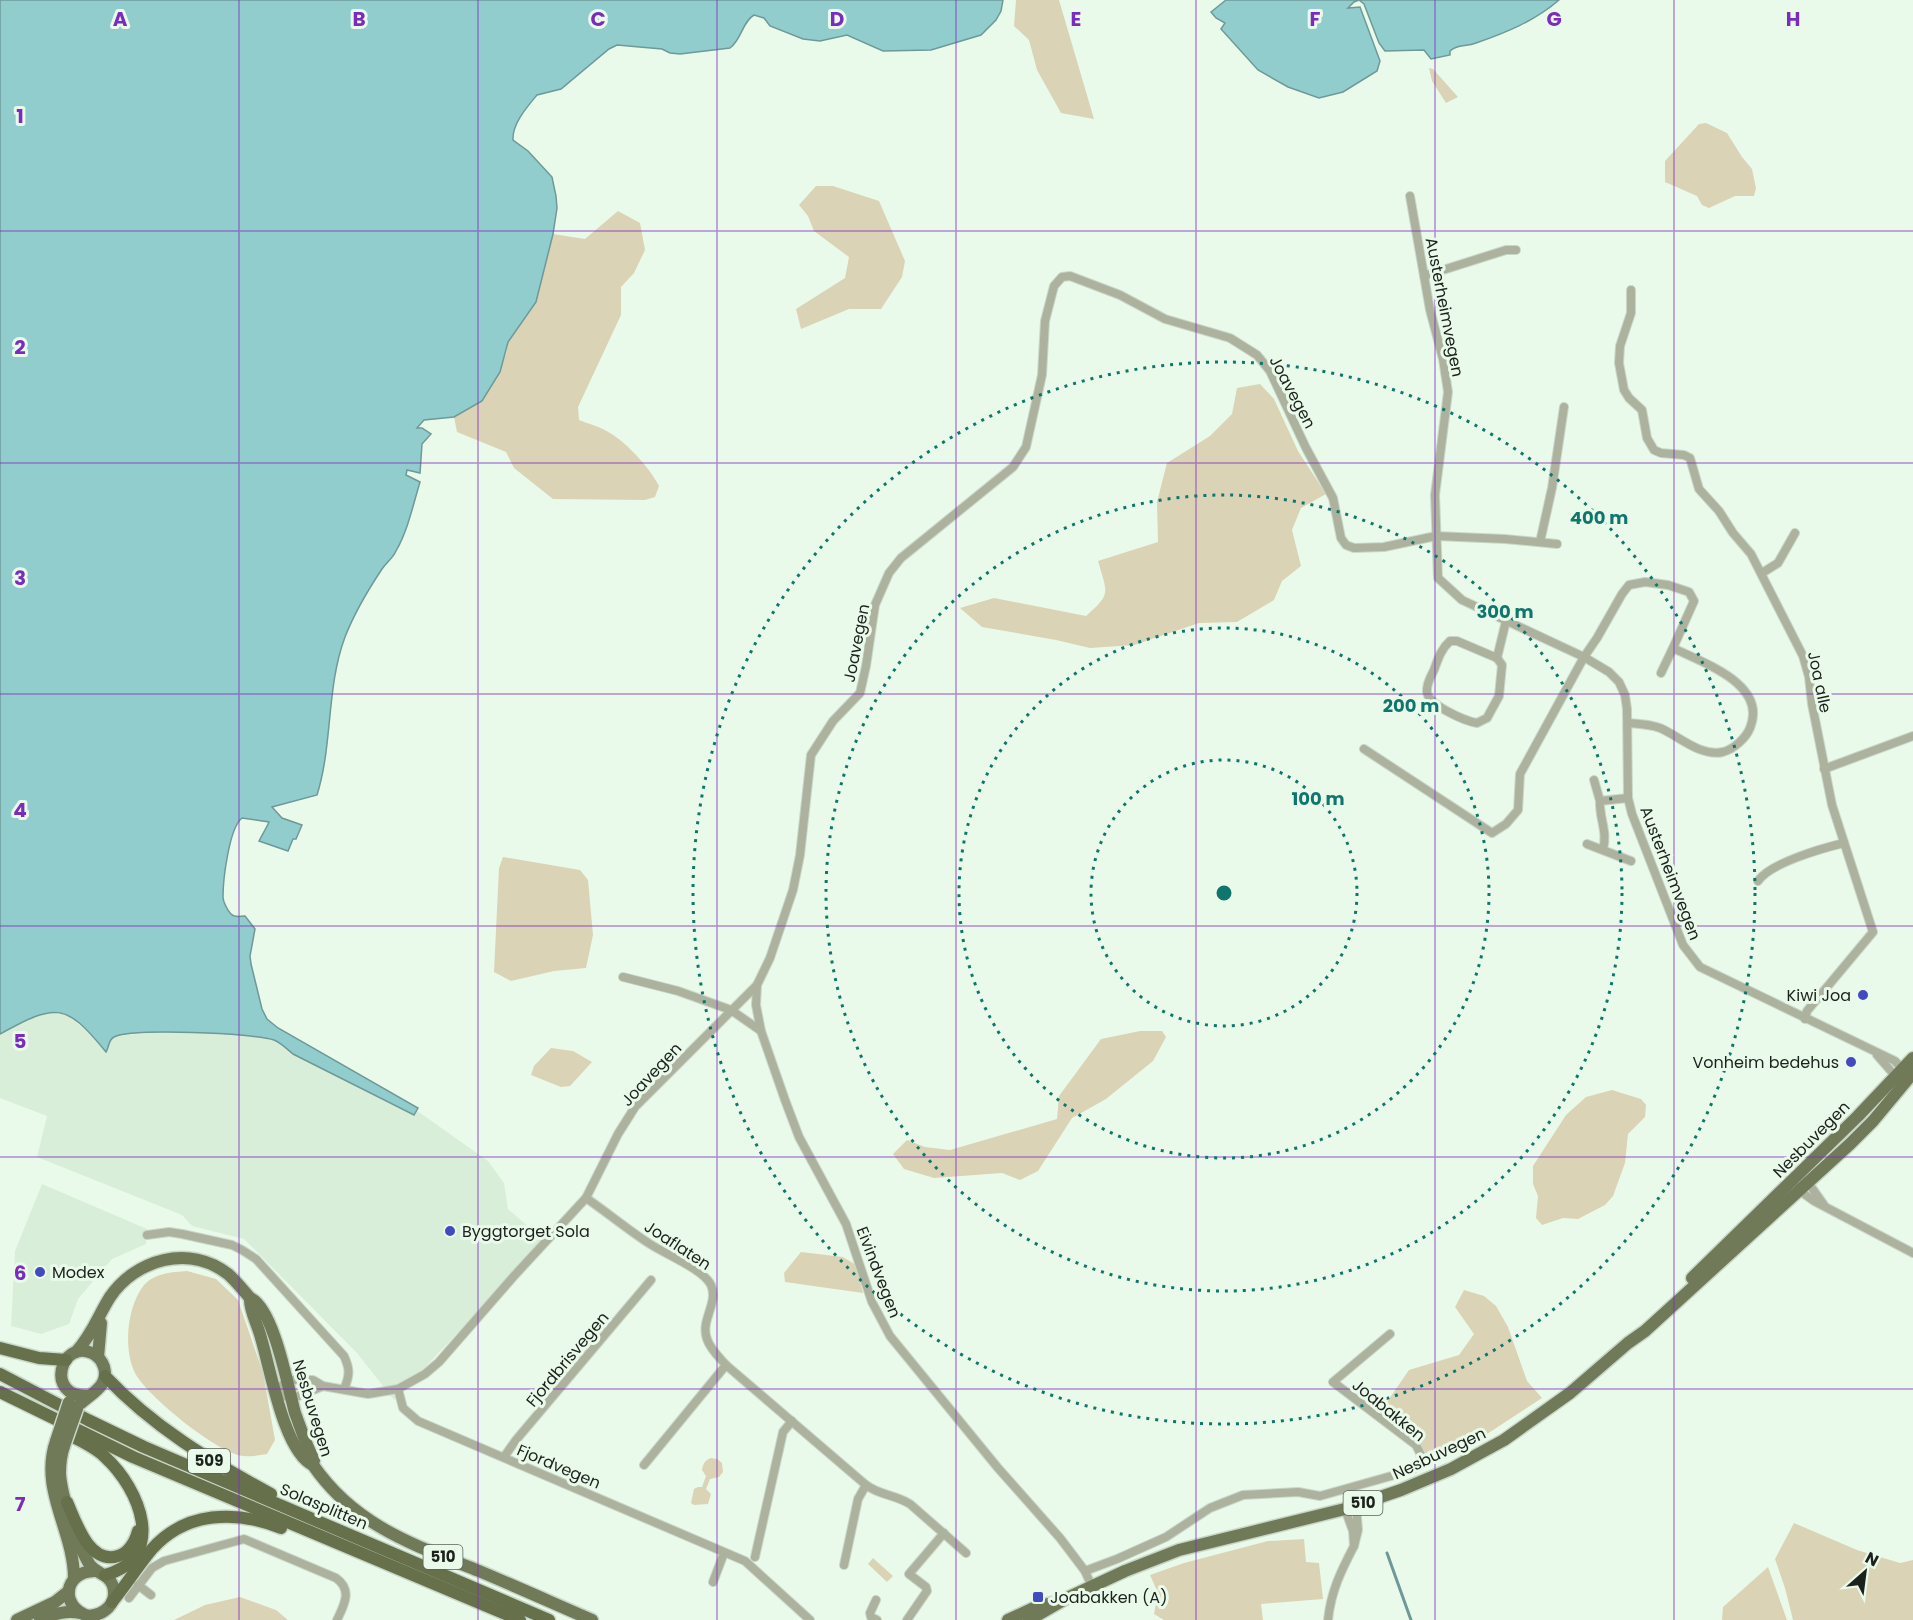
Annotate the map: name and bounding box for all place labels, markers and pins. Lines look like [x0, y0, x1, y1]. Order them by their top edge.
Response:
centre of rings [1214, 883, 1234, 903]
place label: Kiwi Joa [1787, 984, 1851, 1007]
marker: Kiwi Joa [1856, 988, 1870, 1002]
place label: Vonheim bedehus [1693, 1051, 1839, 1074]
marker: Vonheim bedehus [1844, 1055, 1858, 1069]
place label: Byggtorget Sola [462, 1220, 590, 1243]
marker: Byggtorget Sola [443, 1224, 457, 1238]
place label: Modex [52, 1261, 105, 1284]
marker: Modex [33, 1265, 47, 1279]
place label: Joabakken (A) [1050, 1586, 1167, 1609]
marker: Joabakken (A) [1031, 1590, 1045, 1604]

